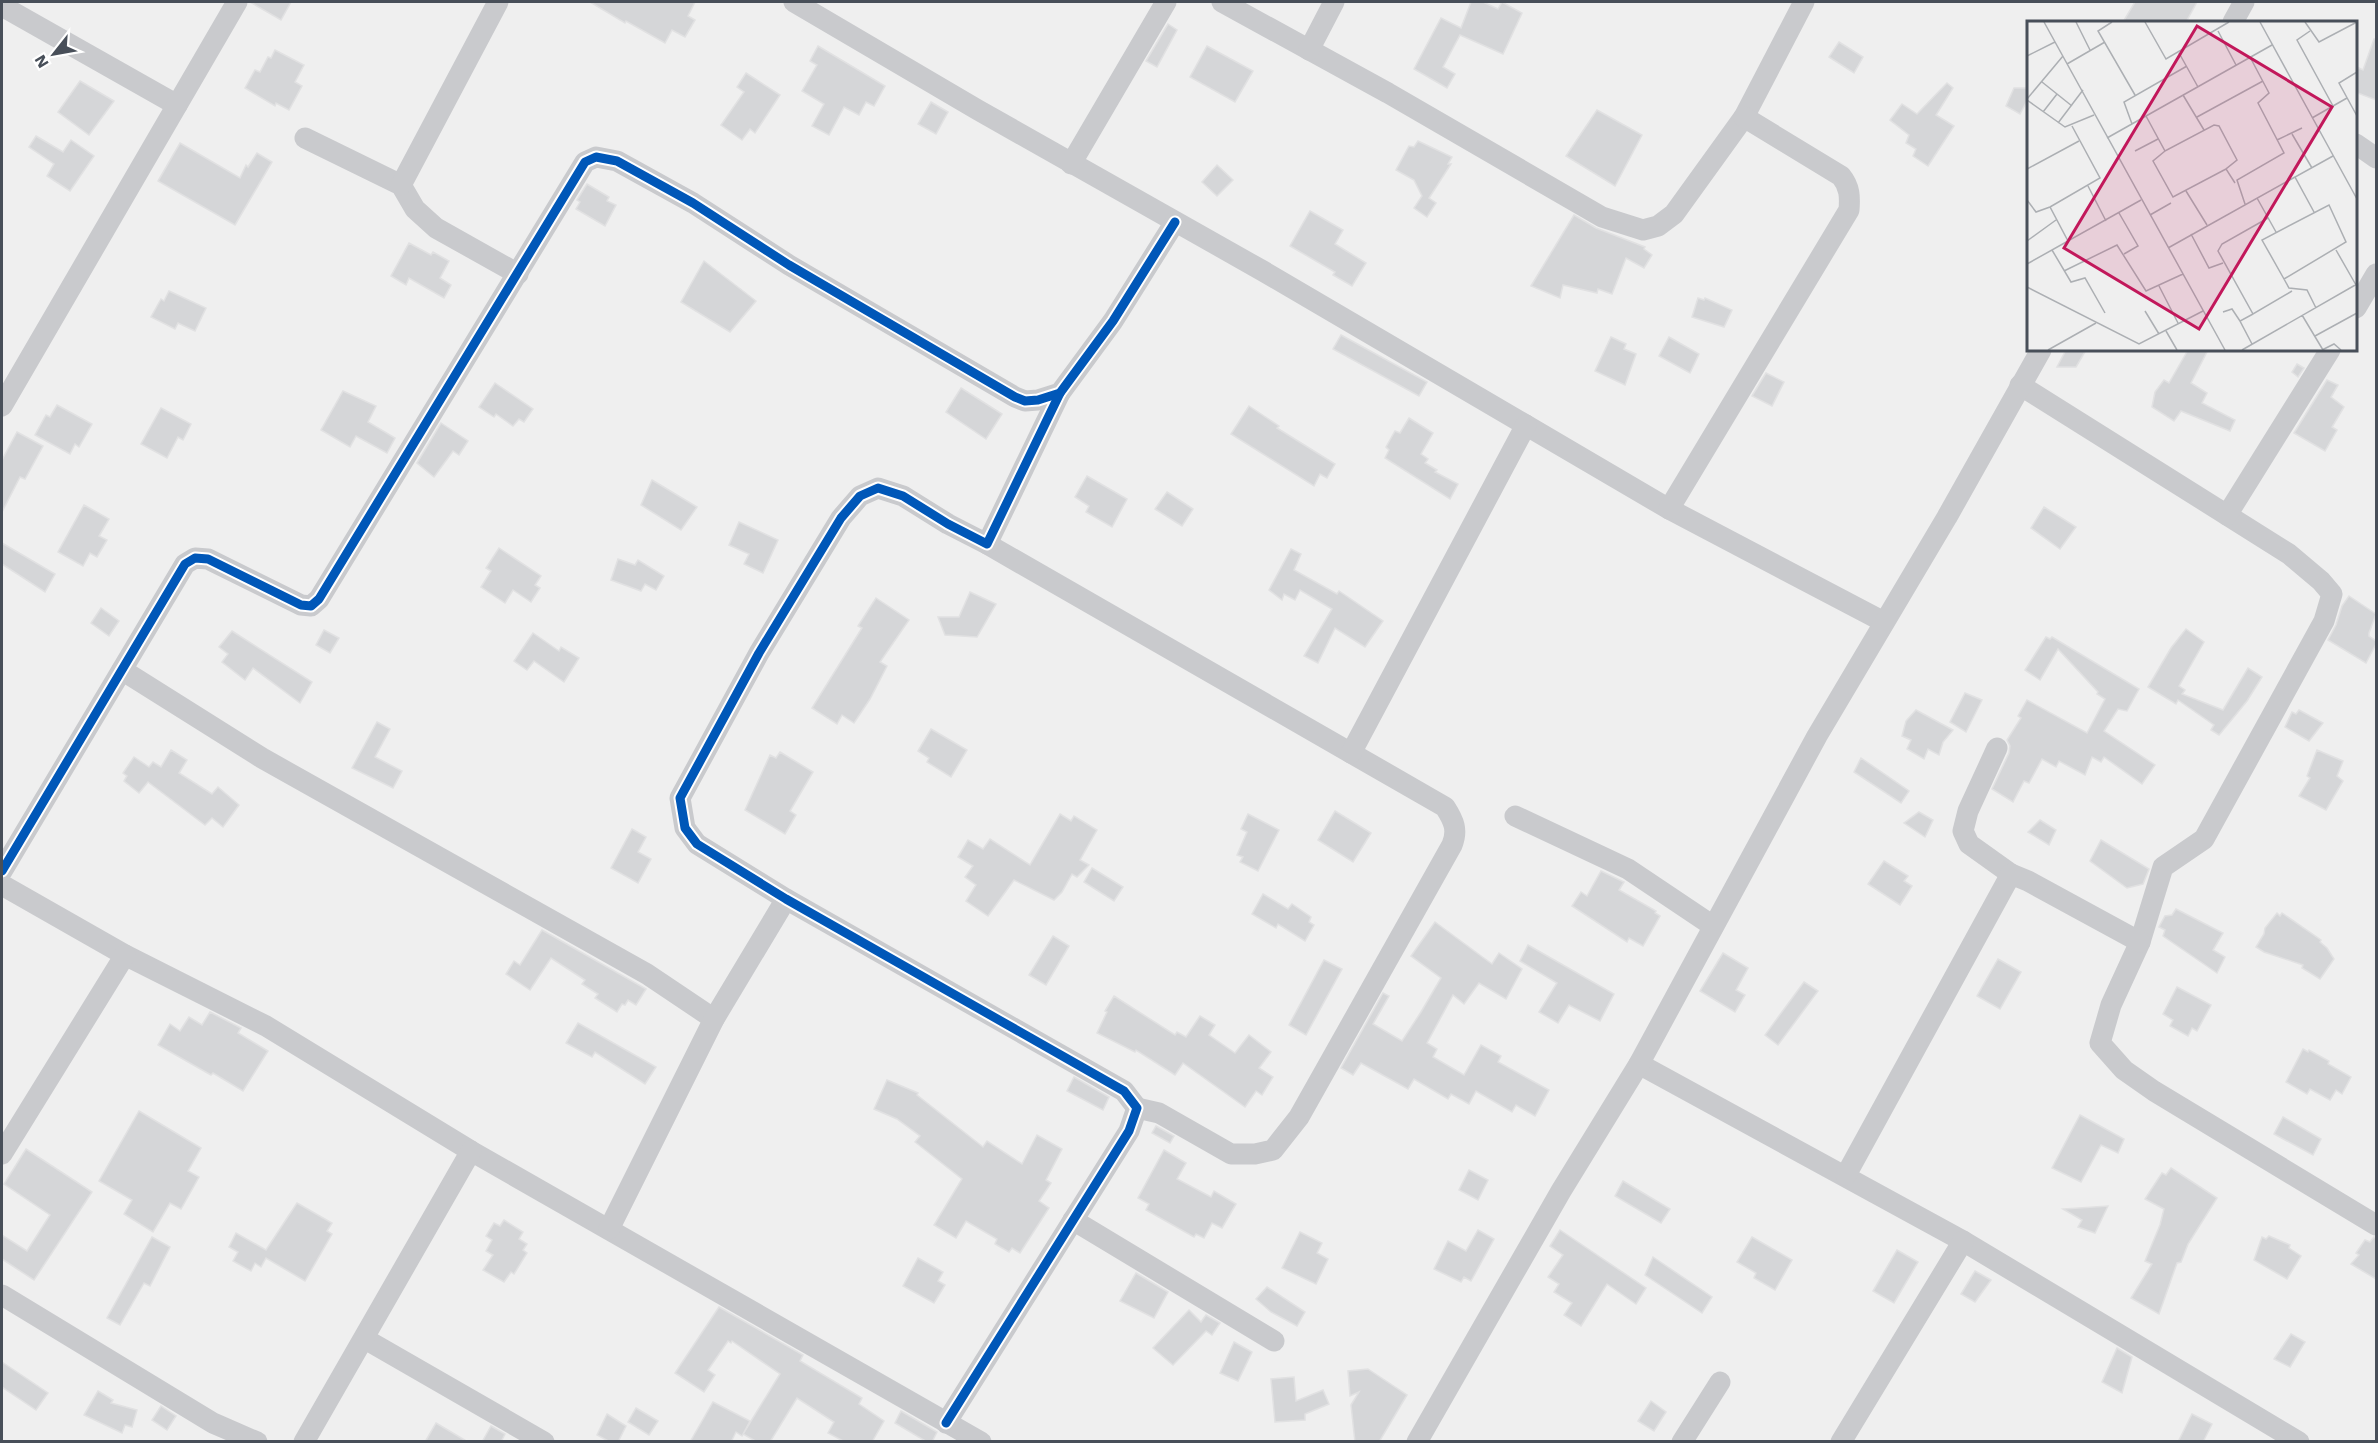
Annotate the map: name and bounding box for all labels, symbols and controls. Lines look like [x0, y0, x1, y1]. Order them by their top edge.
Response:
inset map [2027, 21, 2357, 351]
north arrow [24, 24, 84, 84]
text: N [30, 51, 53, 71]

